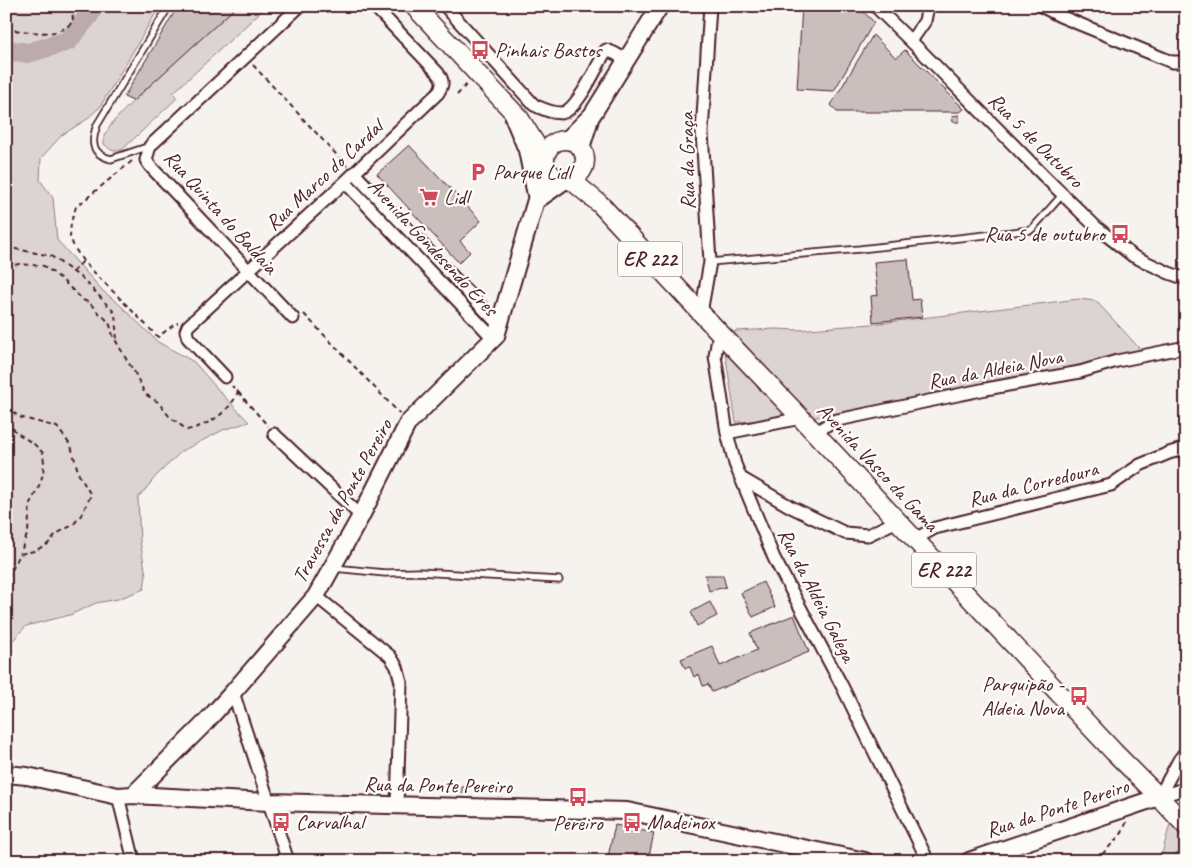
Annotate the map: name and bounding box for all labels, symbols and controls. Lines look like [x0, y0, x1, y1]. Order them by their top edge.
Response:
place label: Pinhais Bastos [495, 37, 603, 63]
bus stop icon: Pinhais Bastos [469, 39, 491, 61]
street label: Rua 5 de Outubro [983, 87, 1090, 194]
street label: Rua da Graça [673, 110, 701, 210]
street label: Rua Marco do Cardal [260, 112, 391, 236]
street label: Rua Quinta do Baldaia [158, 145, 285, 281]
place label: Parque Lidl [493, 159, 575, 185]
parking icon: Parque Lidl [467, 161, 489, 183]
street label: Avenida Gondesendo Eres [363, 173, 505, 322]
place label: Lidl [444, 184, 472, 210]
supermarket icon: Lidl [418, 186, 440, 208]
place label: Rua 5 de outubro [984, 221, 1108, 247]
bus stop icon: Rua 5 de outubro [1109, 223, 1131, 245]
road number: ER 222 [618, 242, 682, 276]
street label: Rua da Aldeia Nova [926, 343, 1066, 395]
street label: Avenida Vasco da Gama [812, 397, 945, 538]
street label: Travessa da Ponte Pereiro [286, 413, 399, 587]
street label: Rua da Corredoura [966, 455, 1102, 513]
street label: Rua da Aldeia Galega [772, 524, 863, 668]
road number: ER 222 [912, 552, 976, 588]
place label: Parquipão - Aldeia Nova [982, 671, 1066, 721]
bus stop icon: Parquipão - Aldeia Nova [1068, 685, 1090, 707]
street label: Rua da Ponte Pereiro [364, 771, 514, 799]
street label: Rua da Ponte Pereiro [982, 772, 1133, 843]
bus stop icon: Pereiro [567, 786, 589, 808]
place label: Carvalhal [296, 809, 367, 835]
place label: Madeinox [647, 809, 716, 835]
place label: Pereiro [553, 810, 604, 836]
bus stop icon: Carvalhal [270, 811, 292, 833]
bus stop icon: Madeinox [621, 811, 643, 833]

